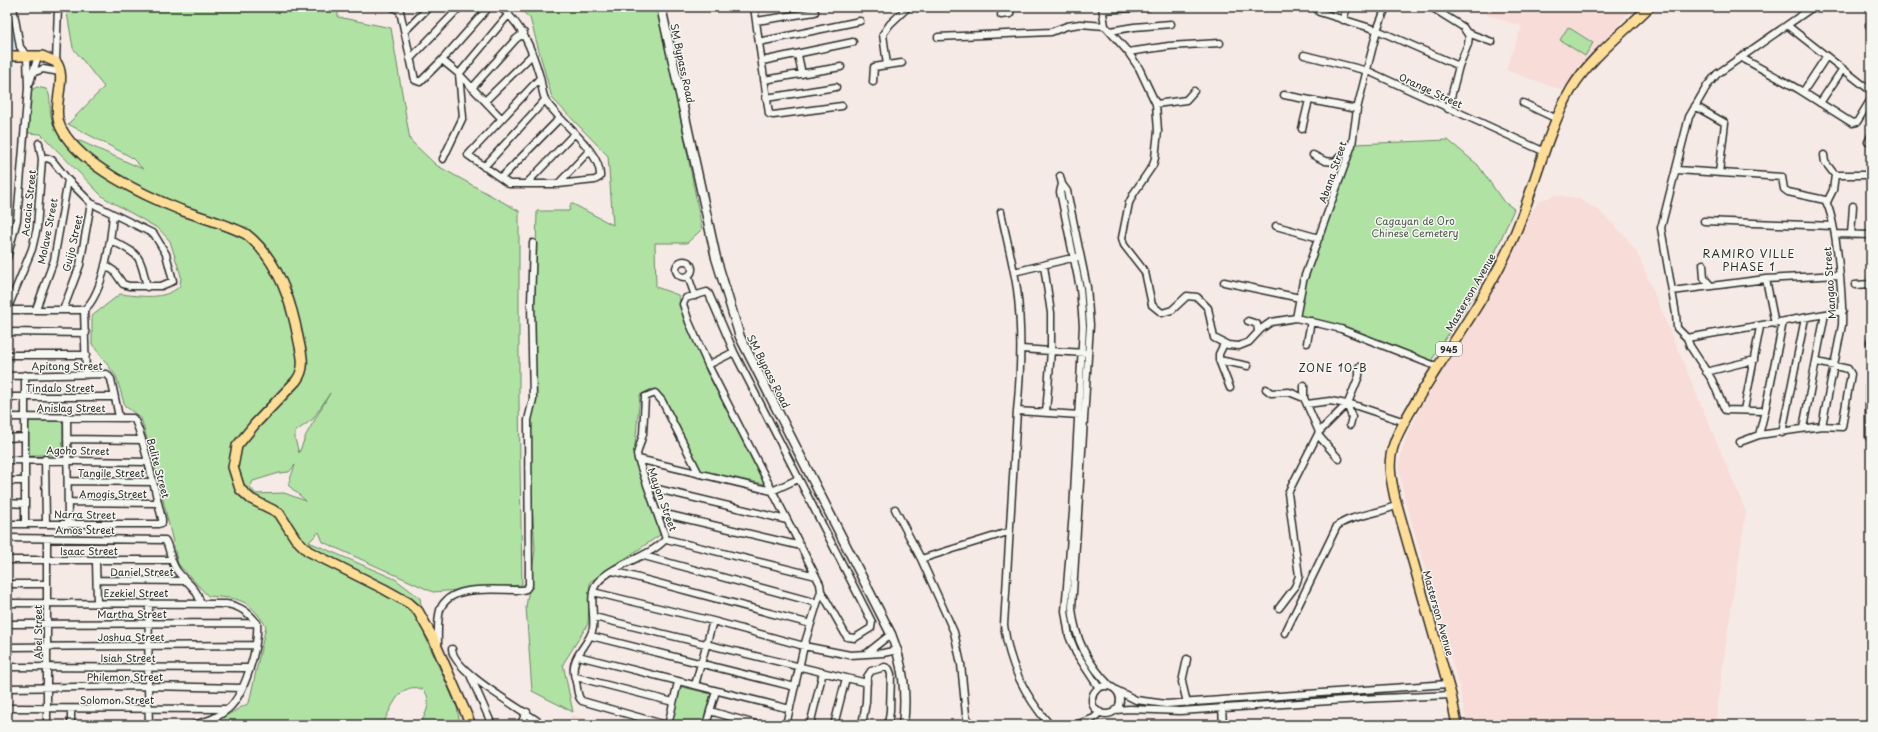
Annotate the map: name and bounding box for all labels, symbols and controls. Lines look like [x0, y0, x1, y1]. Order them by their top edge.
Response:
street label: SM Bypass Road [666, 22, 699, 104]
street label: Orange Street [1397, 69, 1465, 111]
street label: Abana Street [1314, 139, 1350, 205]
street label: Acacia Street [17, 169, 39, 237]
street label: Molave Street [33, 197, 61, 265]
street label: Guijo Street [58, 213, 86, 273]
park label: Cagayan de Oro Chinese Cemetery [1372, 213, 1459, 240]
district label: RAMIRO VILLE PHASE 1 [1702, 245, 1796, 275]
street label: Mangao Street [1819, 246, 1839, 320]
street label: Masterson Avenue [1441, 249, 1499, 334]
street label: SM Bypass Road [743, 332, 794, 411]
road number: 945 [1436, 342, 1462, 356]
street label: Apitong Street [31, 358, 103, 373]
district label: ZONE 10-B [1298, 359, 1368, 376]
street label: Tindalo Street [26, 380, 94, 395]
street label: Anislag Street [37, 400, 105, 415]
street label: Balite Street [144, 436, 174, 500]
street label: Agoho Street [46, 442, 110, 458]
street label: Tangile Street [77, 465, 145, 480]
street label: Mayon Street [644, 465, 681, 533]
street label: Amogis Street [79, 486, 147, 501]
street label: Narra Street [54, 506, 116, 522]
street label: Amos Street [55, 522, 115, 537]
street label: Isaac Street [60, 543, 118, 558]
street label: Daniel Street [110, 564, 174, 579]
street label: Masterson Avenue [1420, 568, 1459, 658]
street label: Ezekiel Street [104, 585, 168, 600]
street label: Abel Street [30, 605, 45, 659]
street label: Martha Street [97, 606, 167, 621]
street label: Joshua Street [97, 629, 165, 644]
street label: Isiah Street [100, 650, 156, 665]
street label: Philemon Street [87, 669, 163, 684]
street label: Solomon Street [80, 692, 154, 707]

